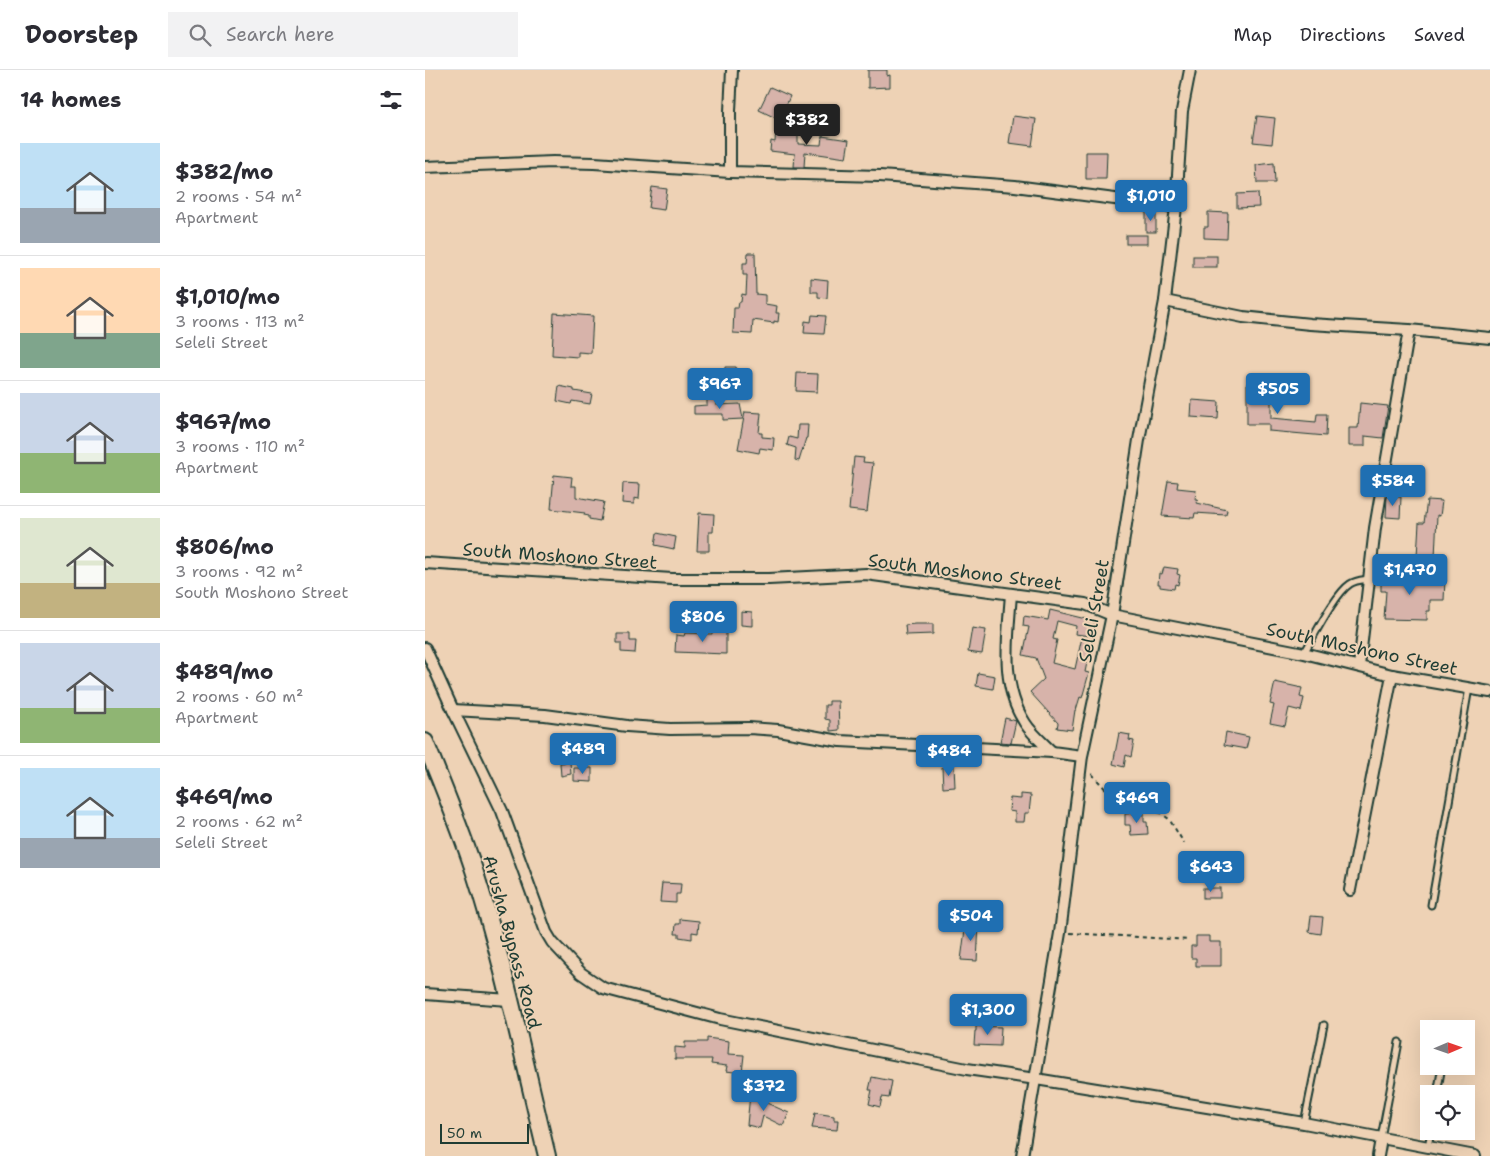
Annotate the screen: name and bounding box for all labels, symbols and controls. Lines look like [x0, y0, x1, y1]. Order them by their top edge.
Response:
search box [168, 12, 518, 57]
text: Doorstep [25, 19, 138, 51]
icon: search [186, 21, 214, 49]
text: Search here [226, 22, 335, 47]
text: Map [1234, 23, 1272, 47]
text: Directions [1300, 23, 1386, 47]
text: Saved [1414, 23, 1465, 47]
text: 14 homes [20, 86, 121, 114]
icon: filters [377, 86, 405, 114]
pin: $382 [777, 104, 837, 146]
text: $382 [785, 109, 829, 130]
text: $382/mo [175, 158, 274, 186]
icon: home [60, 163, 120, 223]
pin: $1,010 [1110, 180, 1192, 222]
text: $1,010 [1126, 185, 1176, 206]
text: 2 rooms · 54 m² [175, 186, 302, 207]
text: Apartment [175, 207, 258, 228]
text: $1,010/mo [175, 283, 280, 311]
icon: home [60, 288, 120, 348]
text: 3 rooms · 113 m² [175, 311, 305, 332]
text: Seleli Street [175, 332, 268, 353]
pin: $967 [690, 368, 750, 410]
pin: $505 [1248, 372, 1308, 415]
text: $967 [699, 373, 741, 394]
text: $505 [1257, 378, 1299, 399]
text: $967/mo [175, 408, 271, 436]
icon: home [60, 413, 120, 473]
text: 3 rooms · 110 m² [175, 436, 305, 457]
text: Apartment [175, 457, 258, 478]
pin: $584 [1363, 464, 1423, 507]
text: $584 [1371, 470, 1415, 491]
text: $806/mo [175, 533, 274, 561]
street label: South Moshono Street [462, 537, 658, 575]
icon: home [60, 538, 120, 598]
street label: South Moshono Street [867, 548, 1063, 596]
pin: $1,470 [1369, 554, 1451, 596]
street label: Seleli Street [1073, 557, 1115, 665]
text: $1,470 [1383, 559, 1437, 580]
text: 3 rooms · 92 m² [175, 561, 303, 582]
text: South Moshono Street [175, 582, 348, 603]
pin: $806 [673, 600, 733, 643]
text: $806 [681, 606, 725, 627]
street label: South Moshono Street [1264, 617, 1460, 681]
text: $489/mo [175, 658, 274, 686]
icon: home [60, 663, 120, 723]
text: 2 rooms · 60 m² [175, 686, 303, 707]
text: Apartment [175, 707, 258, 728]
pin: $489 [553, 732, 613, 775]
pin: $484 [919, 734, 979, 777]
text: $489 [561, 738, 605, 759]
text: $484 [927, 740, 971, 761]
pin: $469 [1107, 782, 1167, 824]
text: $469/mo [175, 783, 273, 811]
text: $469 [1115, 787, 1159, 808]
icon: home [60, 788, 120, 848]
text: 2 rooms · 62 m² [175, 811, 303, 832]
text: Seleli Street [175, 832, 268, 853]
pin: $643 [1181, 850, 1241, 893]
street label: Arusha Bypass Road [477, 852, 547, 1032]
text: $643 [1189, 856, 1233, 877]
pin: $504 [941, 900, 1001, 942]
text: $504 [949, 905, 993, 926]
pin: $1,300 [947, 994, 1029, 1036]
text: $1,300 [961, 999, 1015, 1020]
north arrow [1420, 1020, 1475, 1075]
map controls [1420, 1020, 1475, 1140]
pin: $372 [734, 1070, 794, 1112]
text: $372 [743, 1075, 785, 1096]
button: locate [1420, 1085, 1475, 1140]
scale bar [440, 1121, 529, 1144]
text: 50 m [447, 1124, 482, 1142]

